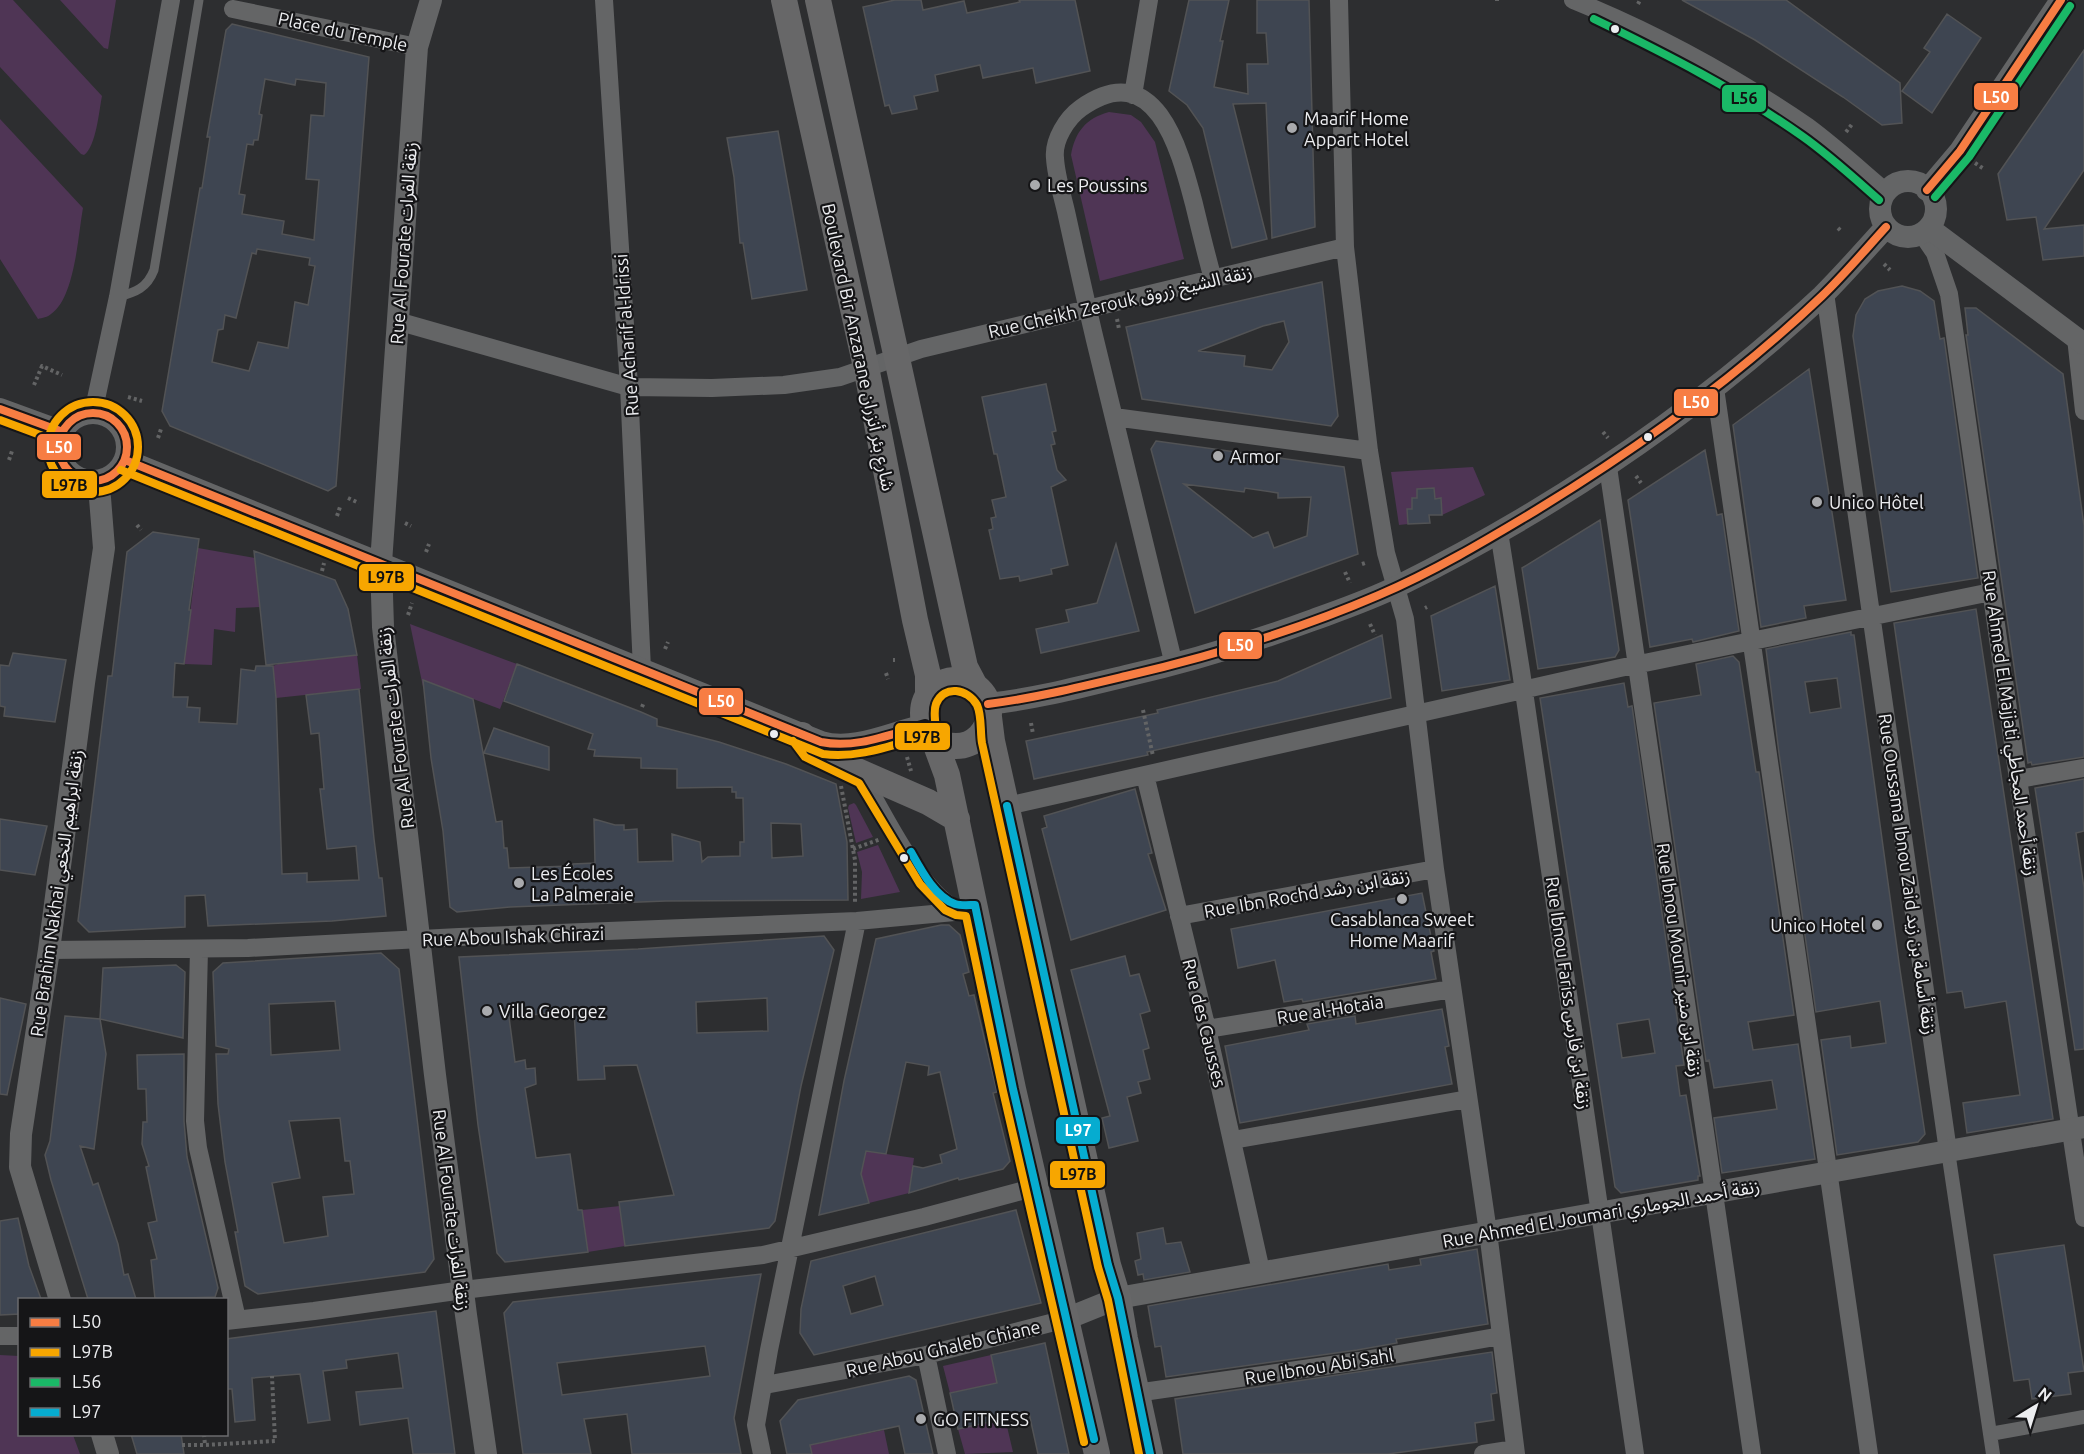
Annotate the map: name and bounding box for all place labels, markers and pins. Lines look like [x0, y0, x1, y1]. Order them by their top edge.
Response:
unlabelled marker [1609, 23, 1621, 35]
place label: Maarif Home Appart Hotel [1304, 108, 1409, 149]
marker: Maarif Home Appart Hotel [1285, 121, 1299, 135]
place label: Les Poussins [1047, 175, 1148, 195]
marker: Les Poussins [1028, 178, 1042, 192]
unlabelled marker [1642, 431, 1654, 443]
place label: Armor [1230, 446, 1282, 466]
marker: Armor [1211, 449, 1225, 463]
place label: Unico Hôtel [1829, 492, 1924, 512]
marker: Unico Hôtel [1810, 495, 1824, 509]
unlabelled marker [768, 728, 780, 740]
unlabelled marker [898, 852, 910, 864]
place label: Les Écoles La Palmeraie [531, 862, 634, 904]
marker: Les Écoles La Palmeraie [512, 876, 526, 890]
marker: Casablanca Sweet Home Maarif [1395, 892, 1409, 906]
place label: Casablanca Sweet Home Maarif [1330, 909, 1474, 950]
place label: Unico Hotel [1770, 915, 1865, 935]
marker: Unico Hotel [1870, 918, 1884, 932]
place label: Villa Georgez [499, 1001, 606, 1021]
marker: Villa Georgez [480, 1004, 494, 1018]
place label: GO FITNESS [933, 1409, 1029, 1429]
marker: GO FITNESS [914, 1412, 928, 1426]

